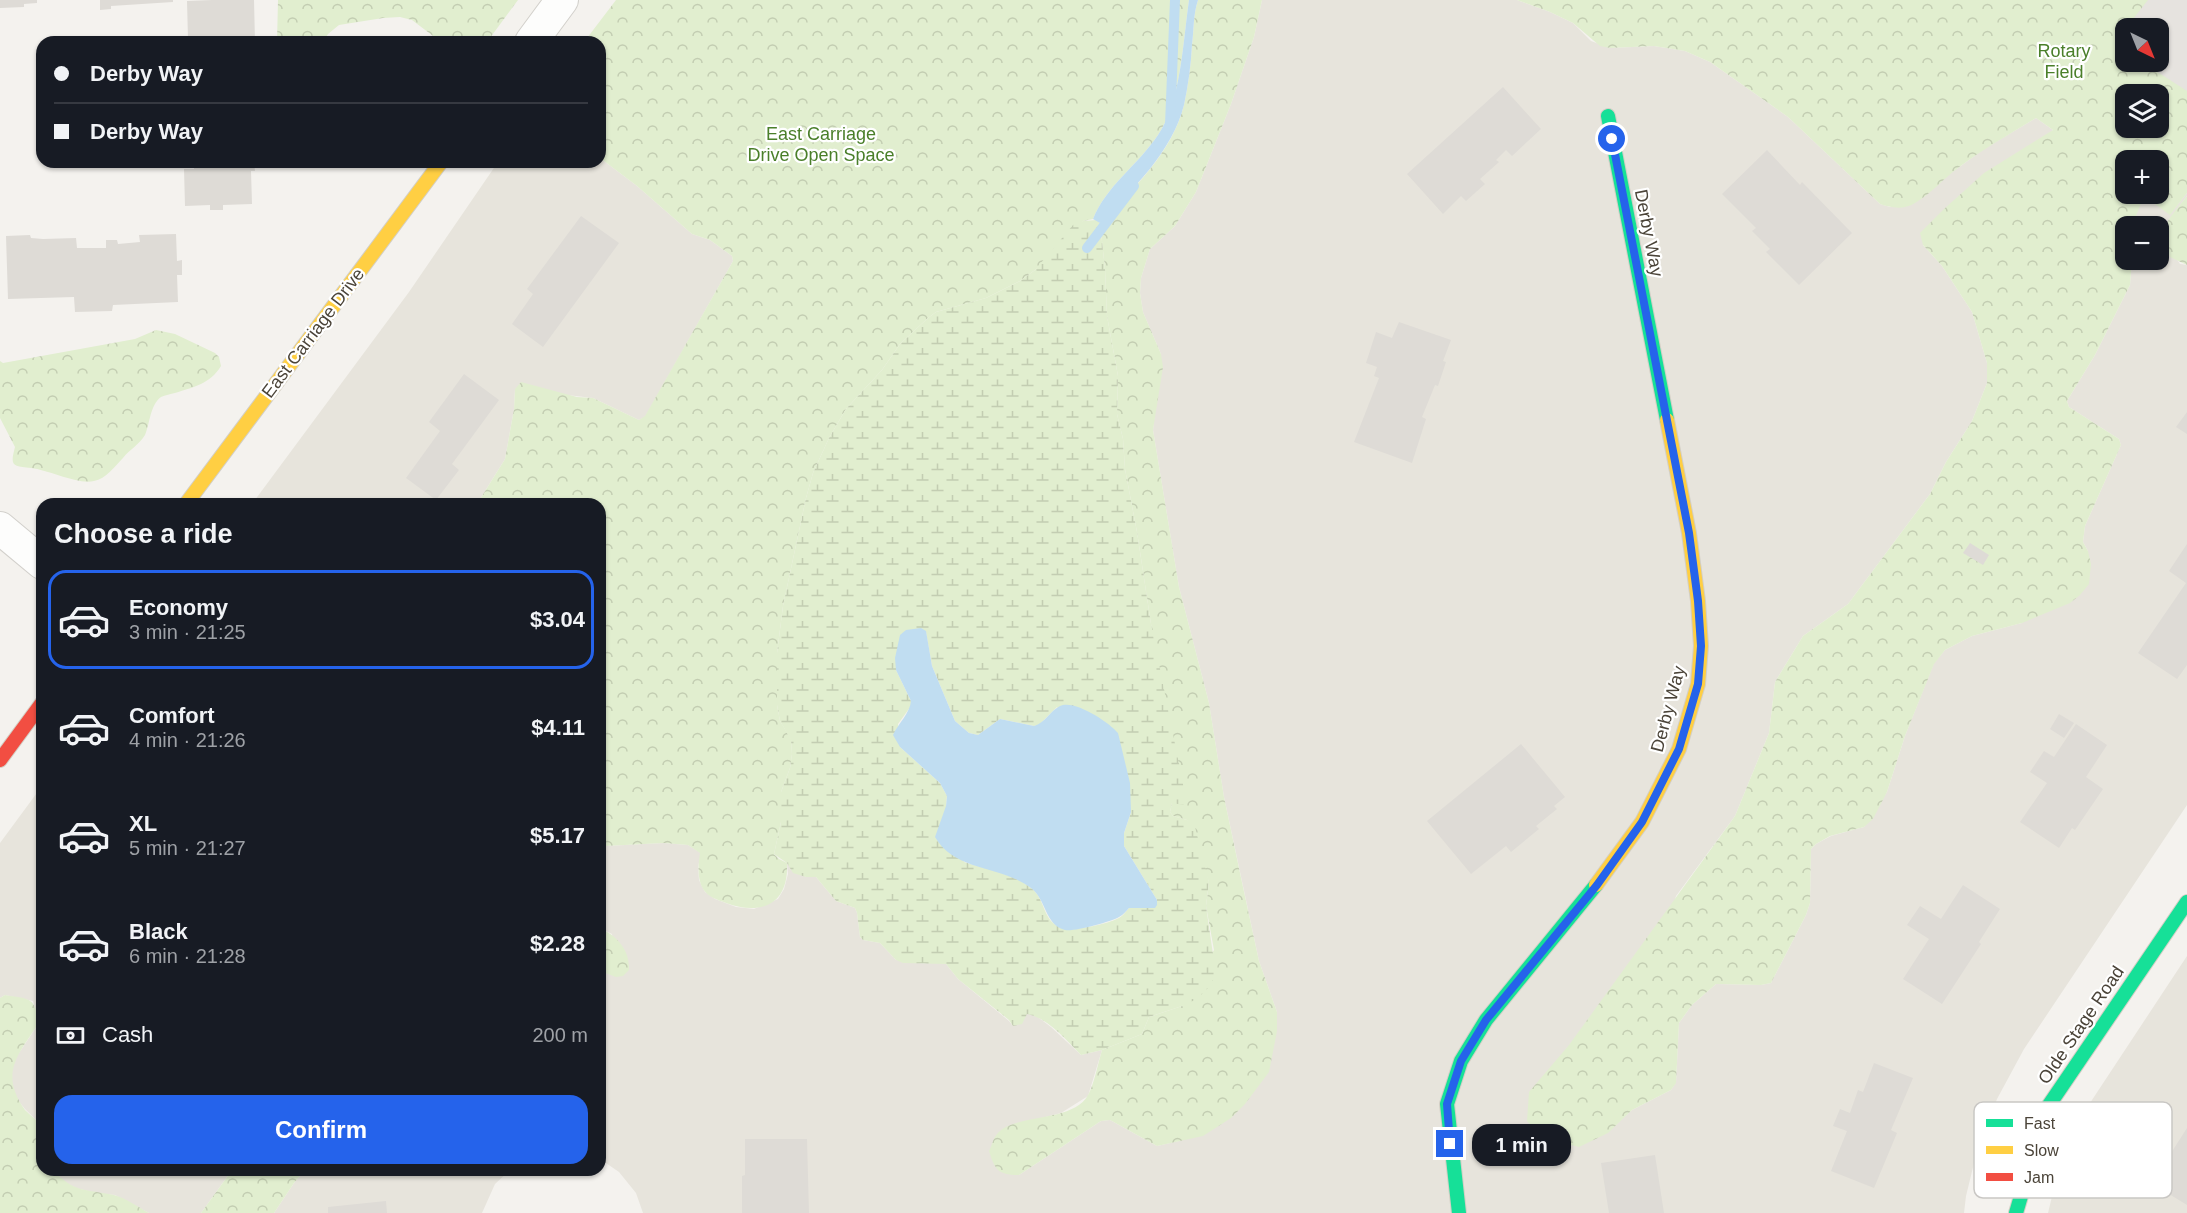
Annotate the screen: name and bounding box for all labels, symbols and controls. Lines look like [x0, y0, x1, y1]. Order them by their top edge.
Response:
north arrow [2115, 18, 2169, 72]
map controls [2115, 18, 2169, 270]
park label: Rotary Field [2037, 41, 2091, 82]
text: Derby Way [90, 61, 203, 86]
button: layers [2115, 84, 2169, 138]
text: Derby Way [90, 119, 203, 144]
park label: East Carriage Drive Open Space [747, 124, 895, 165]
route start [1598, 125, 1625, 152]
button: + [2115, 150, 2169, 204]
street label: Derby Way [1631, 188, 1667, 278]
button: − [2115, 216, 2169, 270]
street label: East Carriage Drive [258, 264, 368, 402]
text: Choose a ride [54, 519, 233, 549]
icon: car [57, 593, 111, 647]
text: Economy [129, 595, 228, 620]
text: $3.04 [530, 607, 585, 632]
text: 3 min · 21:25 [129, 621, 246, 643]
street label: Derby Way [1647, 664, 1689, 754]
icon: car [57, 701, 111, 755]
text: Comfort [129, 703, 215, 728]
text: $4.11 [531, 715, 585, 740]
text: 4 min · 21:26 [129, 729, 246, 751]
icon: car [57, 809, 111, 863]
text: XL [129, 811, 157, 836]
text: $5.17 [530, 823, 585, 848]
text: 5 min · 21:27 [129, 837, 246, 859]
icon: car [57, 917, 111, 971]
text: Black [129, 919, 188, 944]
text: $2.28 [530, 931, 585, 956]
text: 6 min · 21:28 [129, 945, 246, 967]
street label: Olde Stage Road [2034, 962, 2128, 1088]
icon: cash [54, 1019, 87, 1052]
text: Cash [102, 1022, 153, 1047]
text: 200 m [532, 1024, 588, 1046]
button: Confirm [54, 1095, 588, 1164]
legend [1974, 1102, 2172, 1198]
text: Fast [2024, 1115, 2056, 1132]
callout: 1 min [1471, 1123, 1570, 1165]
route end [1436, 1130, 1463, 1157]
text: 1 min [1495, 1134, 1548, 1156]
text: Slow [2024, 1142, 2059, 1159]
text: Jam [2024, 1169, 2054, 1186]

